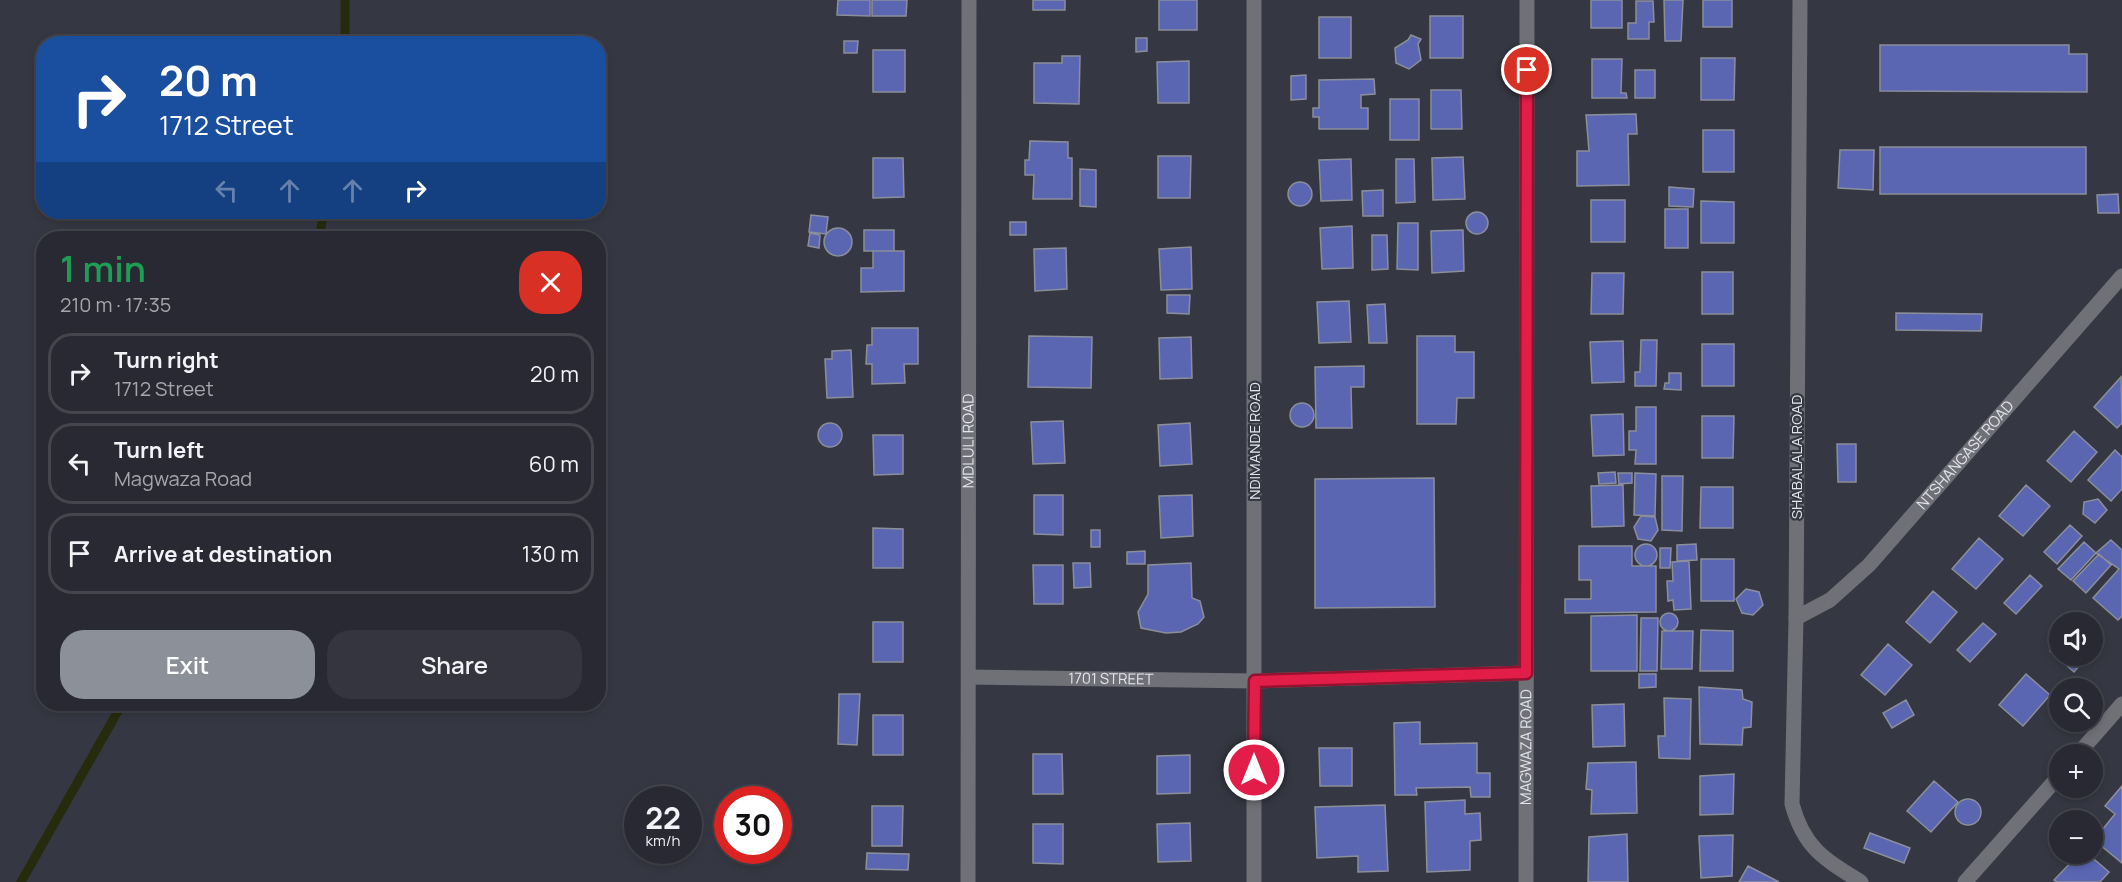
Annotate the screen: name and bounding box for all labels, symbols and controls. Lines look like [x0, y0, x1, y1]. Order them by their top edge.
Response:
pin [1501, 44, 1552, 95]
text: 20 m [159, 51, 258, 109]
icon: arrive [1510, 53, 1543, 86]
icon: right [60, 60, 138, 138]
text: 1712 Street [159, 106, 294, 143]
icon: left [210, 174, 243, 207]
icon: ahead [273, 174, 306, 207]
icon: ahead [336, 174, 369, 207]
icon: right [399, 174, 432, 207]
text: 1 min [60, 244, 146, 293]
button: close [519, 251, 582, 314]
text: 210 m · 17:35 [60, 291, 171, 318]
text: Turn right [114, 345, 219, 375]
icon: right [63, 357, 96, 390]
text: 20 m [530, 359, 579, 389]
text: 1712 Street [114, 375, 214, 402]
street label: NDIMANDE ROAD [1244, 382, 1265, 500]
street label: MDLULI ROAD [957, 394, 979, 488]
street label: SHABALALA ROAD [1786, 395, 1807, 519]
street label: NTSHANGASE ROAD [1911, 396, 2018, 514]
text: Turn left [114, 435, 204, 465]
icon: left [63, 447, 96, 480]
text: 60 m [529, 449, 579, 479]
text: Magwaza Road [114, 465, 252, 492]
icon: arrive [63, 537, 96, 570]
text: Arrive at destination [114, 539, 332, 569]
text: 130 m [522, 539, 579, 569]
map controls [2049, 612, 2103, 864]
button: sound [2049, 612, 2103, 666]
button: Exit [60, 630, 315, 699]
button: Share [327, 630, 582, 699]
street label: 1701 STREET [1068, 667, 1154, 690]
button: search [2049, 678, 2103, 732]
street label: MAGWAZA ROAD [1515, 689, 1536, 805]
position arrow [1222, 738, 1286, 802]
button: + [2049, 744, 2103, 798]
speed limit sign: 30 [714, 786, 792, 864]
text: 22 [645, 797, 681, 838]
button: − [2049, 810, 2103, 864]
text: km/h [646, 830, 680, 851]

